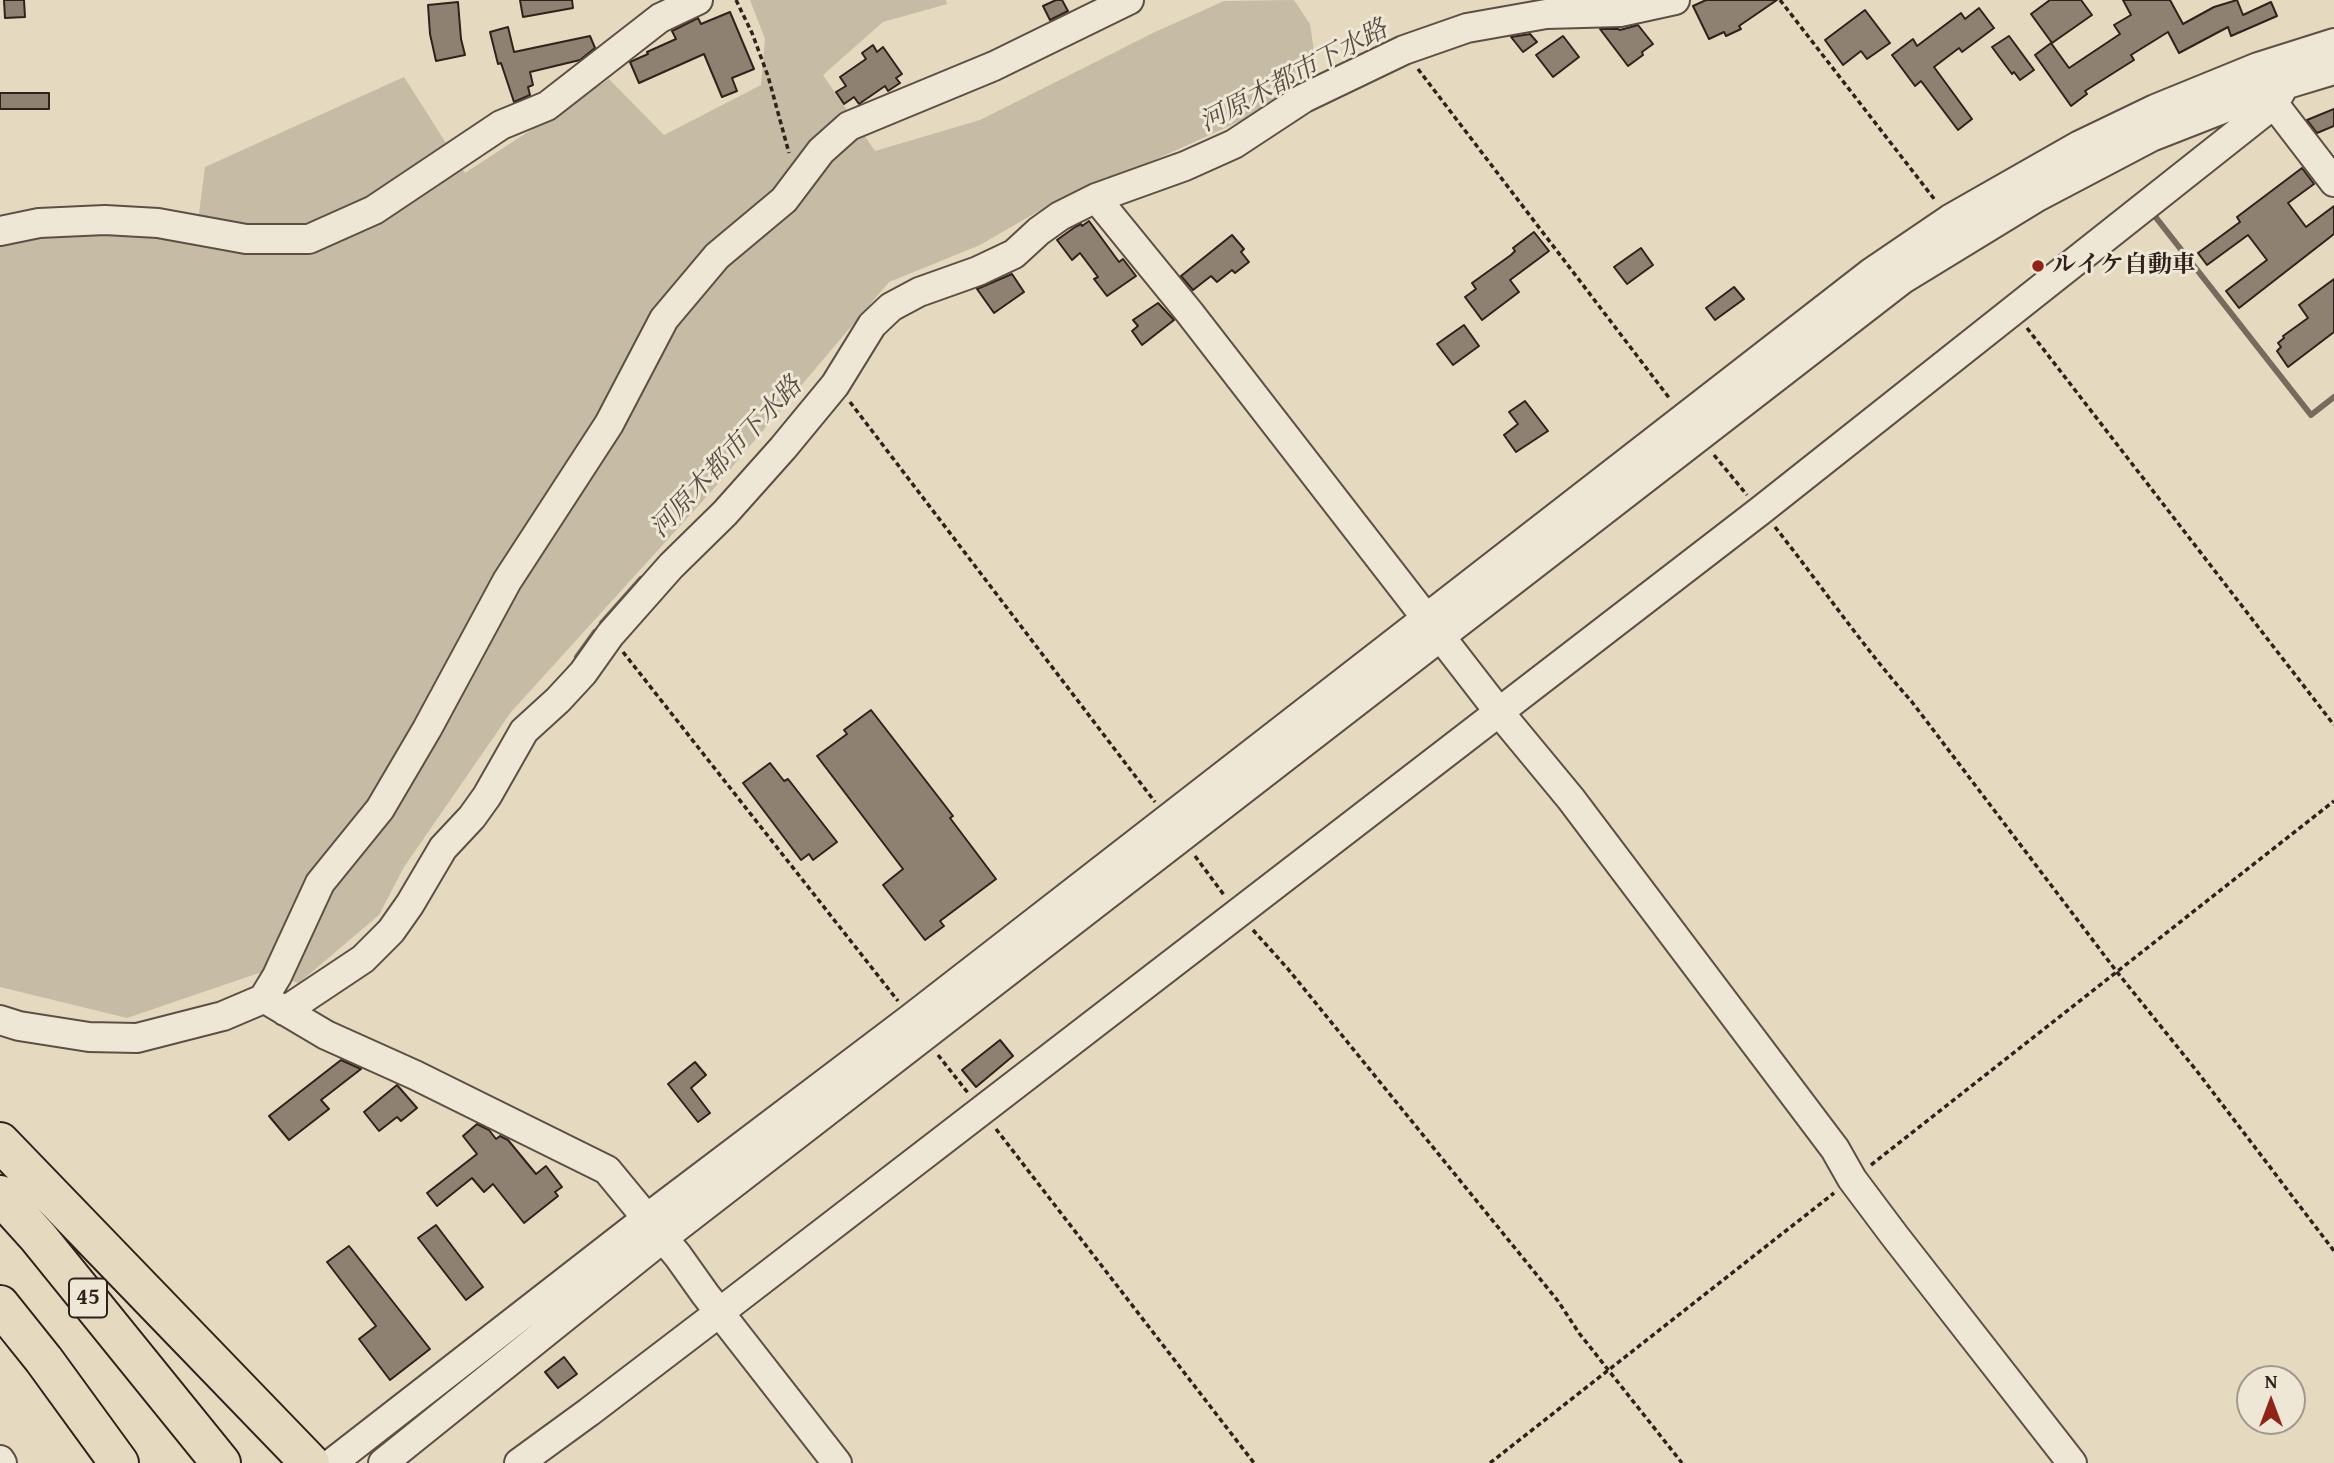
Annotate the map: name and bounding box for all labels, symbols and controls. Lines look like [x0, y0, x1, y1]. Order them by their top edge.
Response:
water label: 河原木都市下水路 [1195, 14, 1393, 140]
place label: ルイケ自動車 [2052, 252, 2196, 280]
marker: ルイケ自動車 [2030, 258, 2046, 274]
water label: 河原木都市下水路 [645, 371, 809, 545]
road number: 45 [69, 1278, 107, 1317]
north arrow [2236, 1365, 2306, 1435]
text: N [2265, 1367, 2277, 1395]

